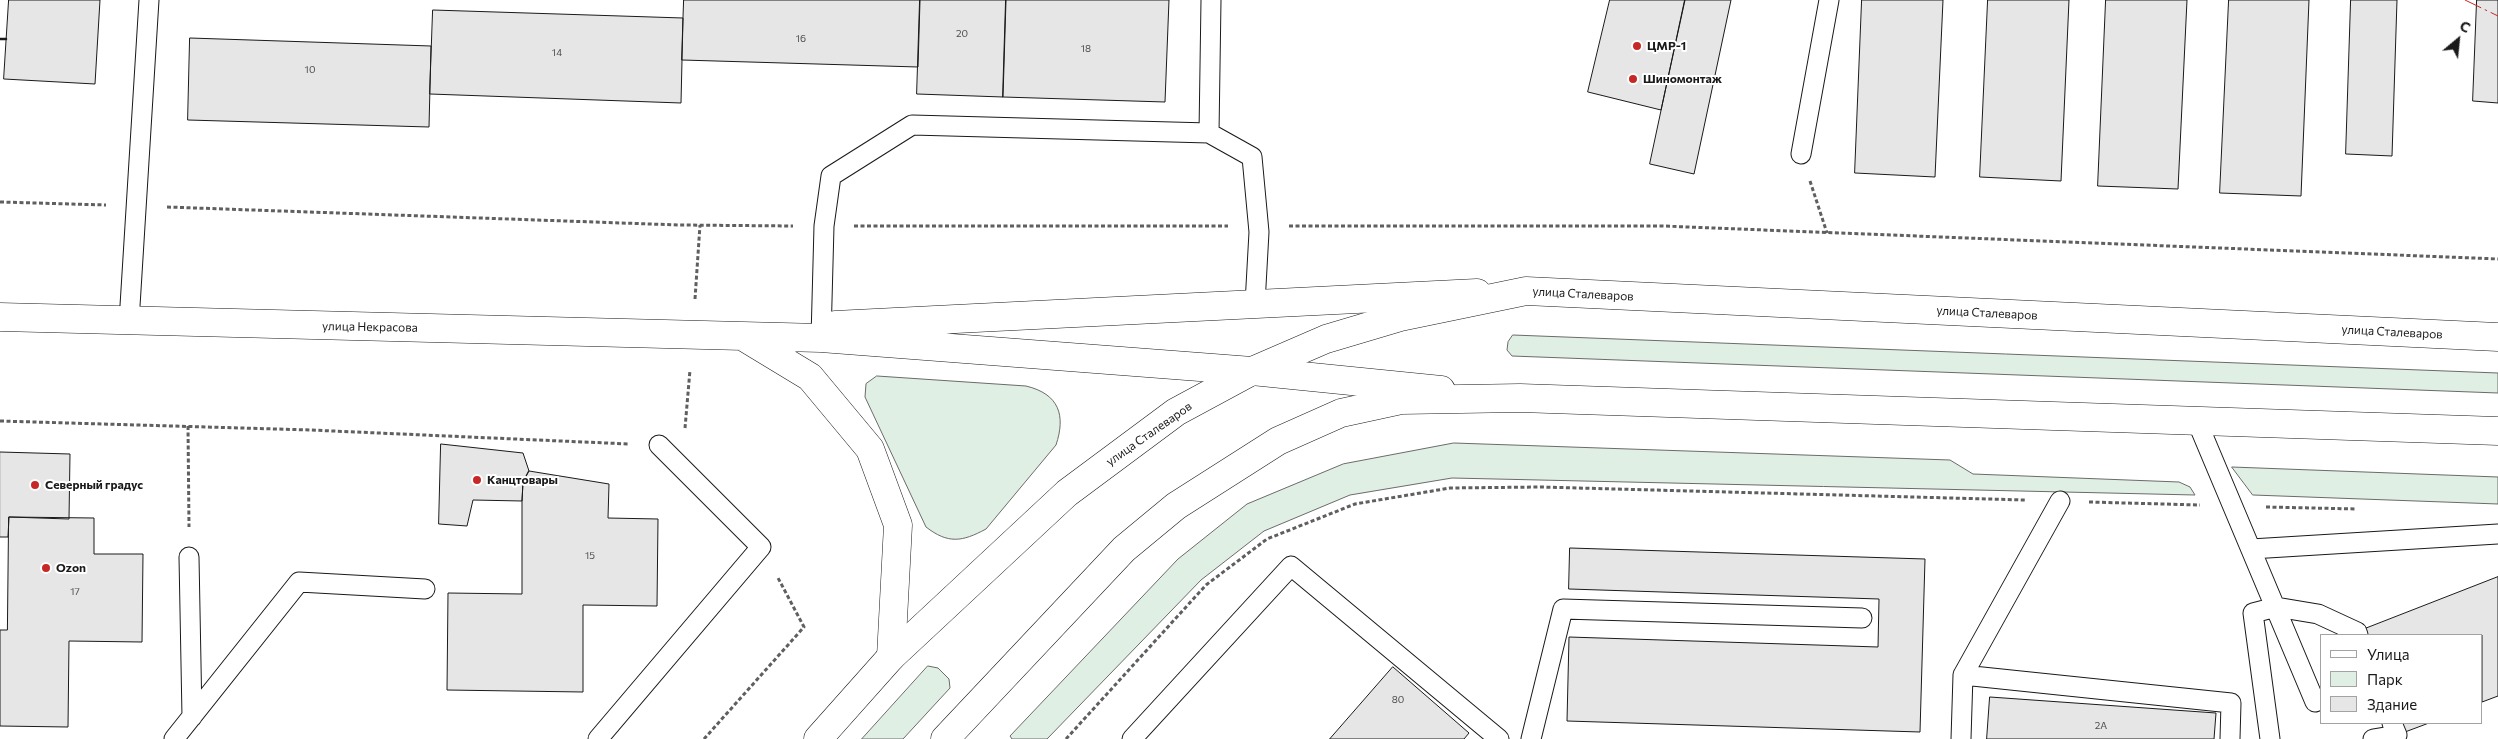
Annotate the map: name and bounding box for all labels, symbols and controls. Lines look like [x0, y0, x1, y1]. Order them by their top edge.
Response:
north arrow [2433, 15, 2483, 65]
text: С [2457, 17, 2473, 36]
house number: 20 [956, 28, 968, 40]
house number: 16 [796, 33, 806, 45]
place label: ЦМР-1 [1647, 39, 1686, 53]
marker: ЦМР-1 [1631, 40, 1643, 52]
house number: 18 [1081, 43, 1091, 55]
house number: 14 [552, 47, 562, 59]
house number: 10 [305, 64, 315, 76]
place label: Шиномонтаж [1643, 72, 1722, 86]
marker: Шиномонтаж [1627, 73, 1639, 85]
street label: улица Сталеваров [1532, 284, 1634, 304]
street label: улица Сталеваров [1936, 303, 2038, 323]
street label: улица Некрасова [322, 319, 418, 335]
street label: улица Сталеваров [2341, 322, 2443, 342]
street label: улица Сталеваров [1103, 399, 1195, 469]
place label: Канцтовары [487, 473, 558, 487]
marker: Канцтовары [471, 474, 483, 486]
place label: Северный градус [45, 478, 143, 492]
marker: Северный градус [29, 479, 41, 491]
house number: 15 [585, 550, 595, 562]
place label: Ozon [56, 561, 86, 575]
marker: Ozon [40, 562, 52, 574]
house number: 17 [70, 586, 80, 598]
legend [2320, 634, 2483, 724]
text: Улица [2367, 645, 2409, 663]
text: Парк [2367, 670, 2403, 688]
house number: 80 [1392, 694, 1404, 706]
text: Здание [2367, 695, 2417, 713]
house number: 2А [2095, 720, 2107, 732]

